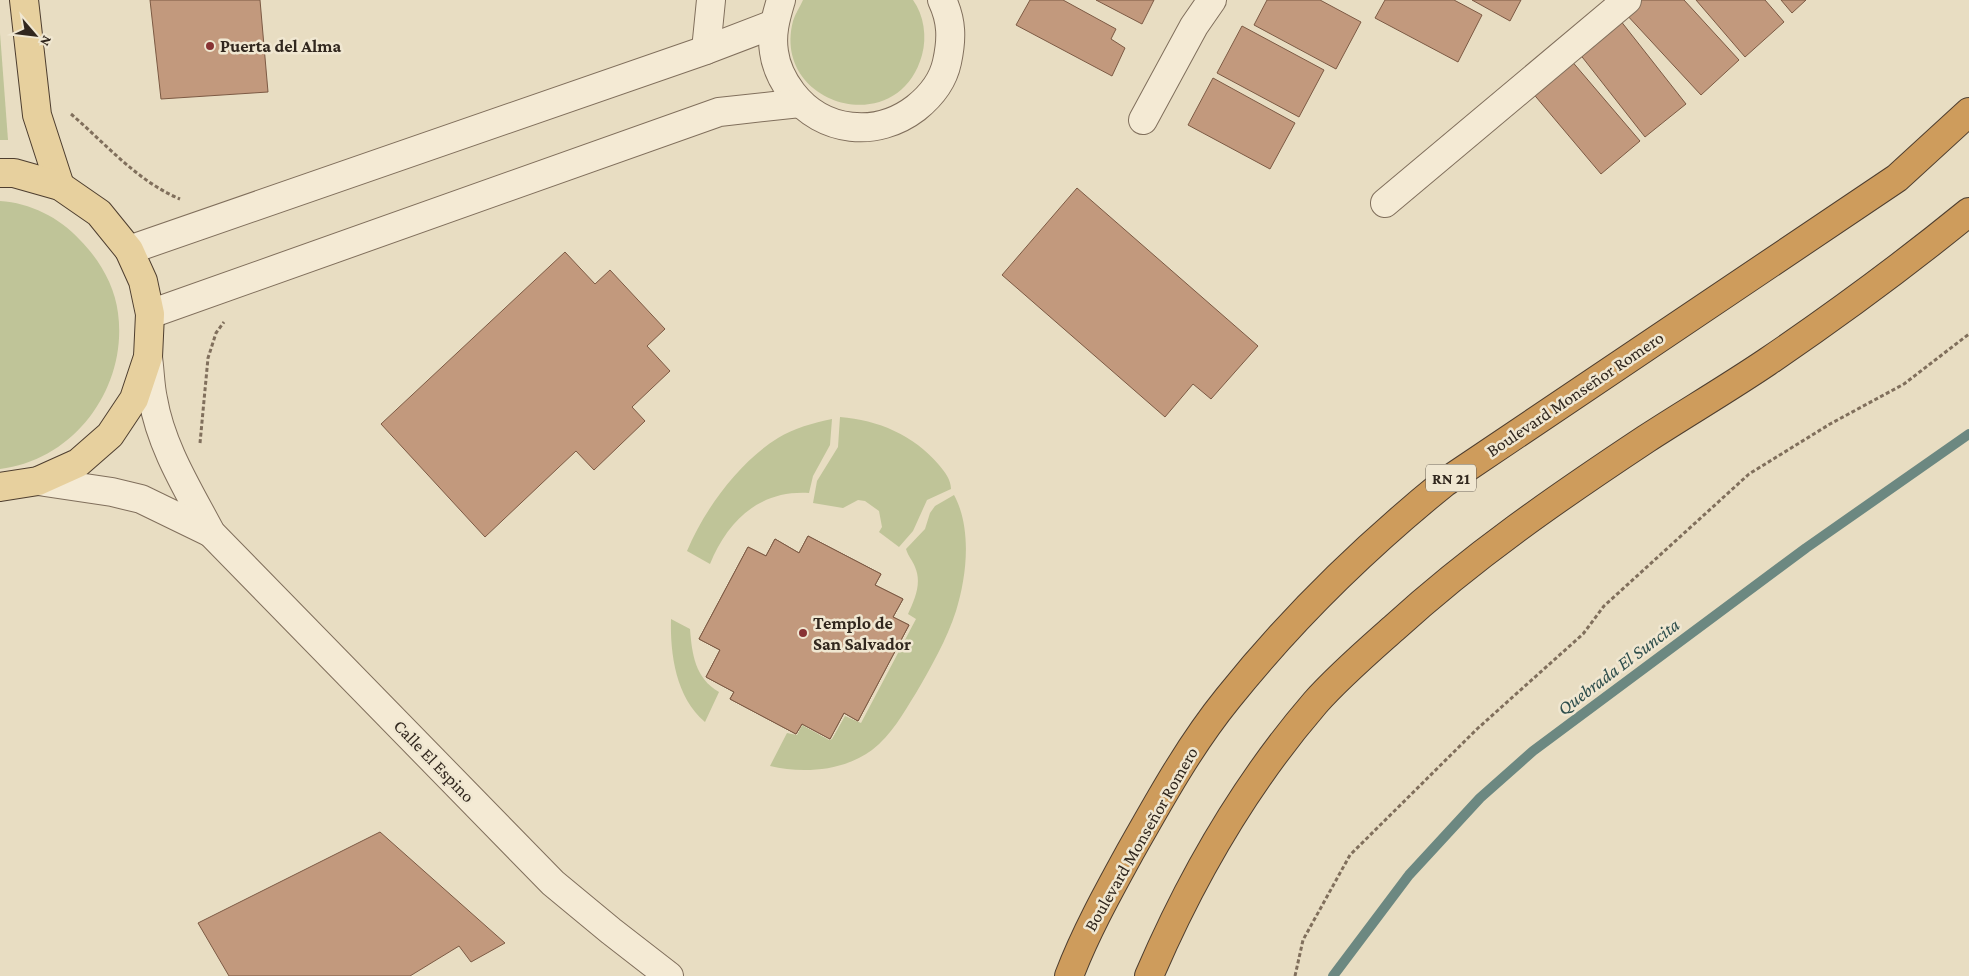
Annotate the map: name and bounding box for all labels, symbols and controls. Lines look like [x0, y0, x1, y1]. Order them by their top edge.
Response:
north arrow [10, 10, 60, 60]
text: N [37, 33, 56, 49]
place label: Puerta del Alma [220, 36, 342, 56]
marker: Puerta del Alma [204, 40, 216, 52]
street label: Boulevard Monseñor Romero [1483, 327, 1667, 461]
road number: RN 21 [1426, 464, 1476, 492]
place label: Templo de San Salvador [813, 613, 911, 654]
water label: Quebrada El Suncita [1553, 614, 1683, 719]
marker: Templo de San Salvador [797, 627, 809, 639]
street label: Calle El Espino [390, 716, 478, 807]
street label: Boulevard Monseñor Romero [1080, 743, 1202, 935]

